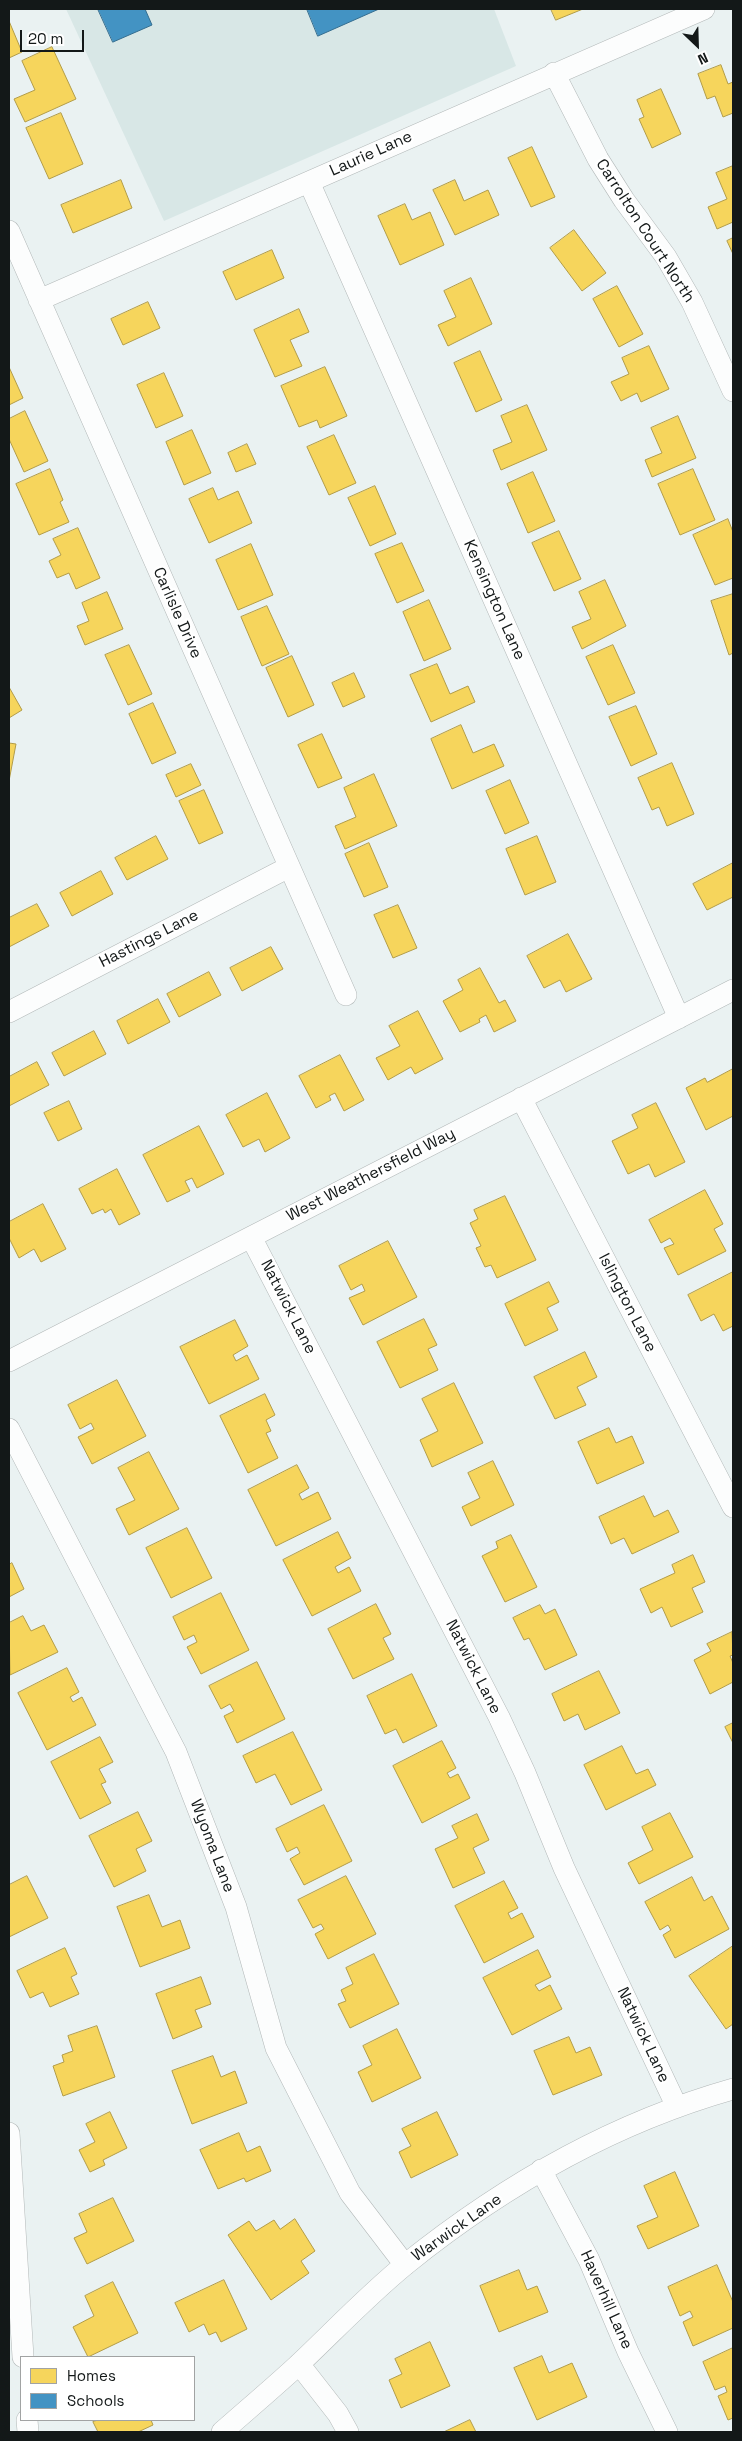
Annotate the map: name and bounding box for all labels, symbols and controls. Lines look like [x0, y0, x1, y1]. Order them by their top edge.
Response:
scale bar [22, 20, 86, 52]
north arrow [672, 20, 722, 70]
text: 20 m [28, 29, 63, 48]
text: N [695, 49, 711, 69]
street label: Laurie Lane [327, 127, 415, 181]
street label: Carrolton Court North [591, 156, 699, 306]
street label: Kensington Lane [459, 537, 529, 663]
street label: Carlisle Drive [148, 565, 206, 661]
street label: Hastings Lane [96, 906, 202, 972]
street label: West Weathersfield Way [283, 1124, 459, 1226]
street label: Islington Lane [594, 1250, 660, 1356]
street label: Natwick Lane [256, 1257, 320, 1357]
street label: Natwick Lane [441, 1617, 505, 1717]
street label: Wyoma Lane [185, 1797, 239, 1895]
street label: Natwick Lane [613, 1984, 673, 2086]
street label: Warwick Lane [408, 2190, 506, 2266]
street label: Haverhill Lane [576, 2248, 636, 2352]
legend [20, 2356, 195, 2421]
text: Homes [67, 2366, 116, 2385]
text: Schools [67, 2391, 124, 2410]

